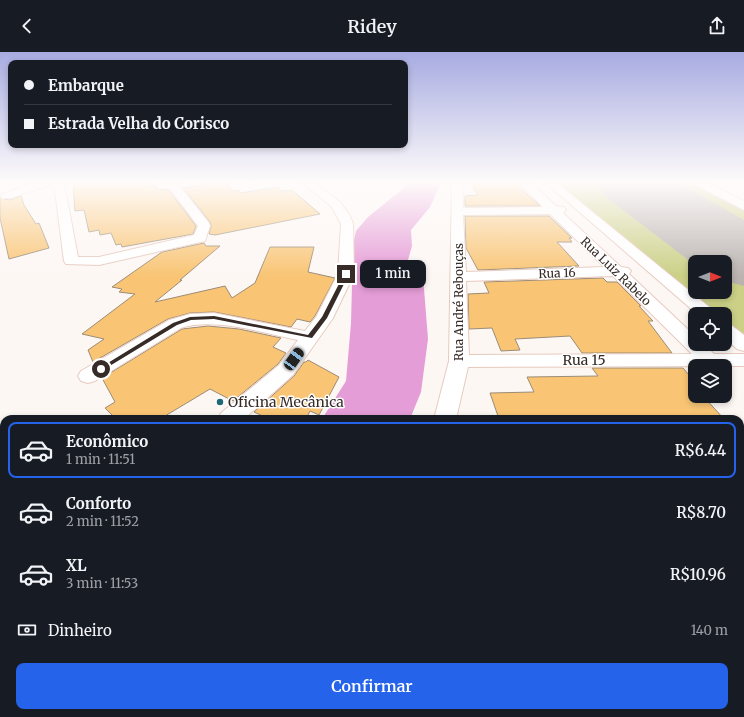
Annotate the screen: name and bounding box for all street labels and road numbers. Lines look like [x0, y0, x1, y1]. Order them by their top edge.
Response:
street label: Rua Luiz Rabelo [578, 234, 654, 308]
street label: Rua André Rebouças [451, 243, 466, 361]
street label: Rua 16 [538, 265, 576, 281]
street label: Rua 15 [562, 351, 606, 369]

